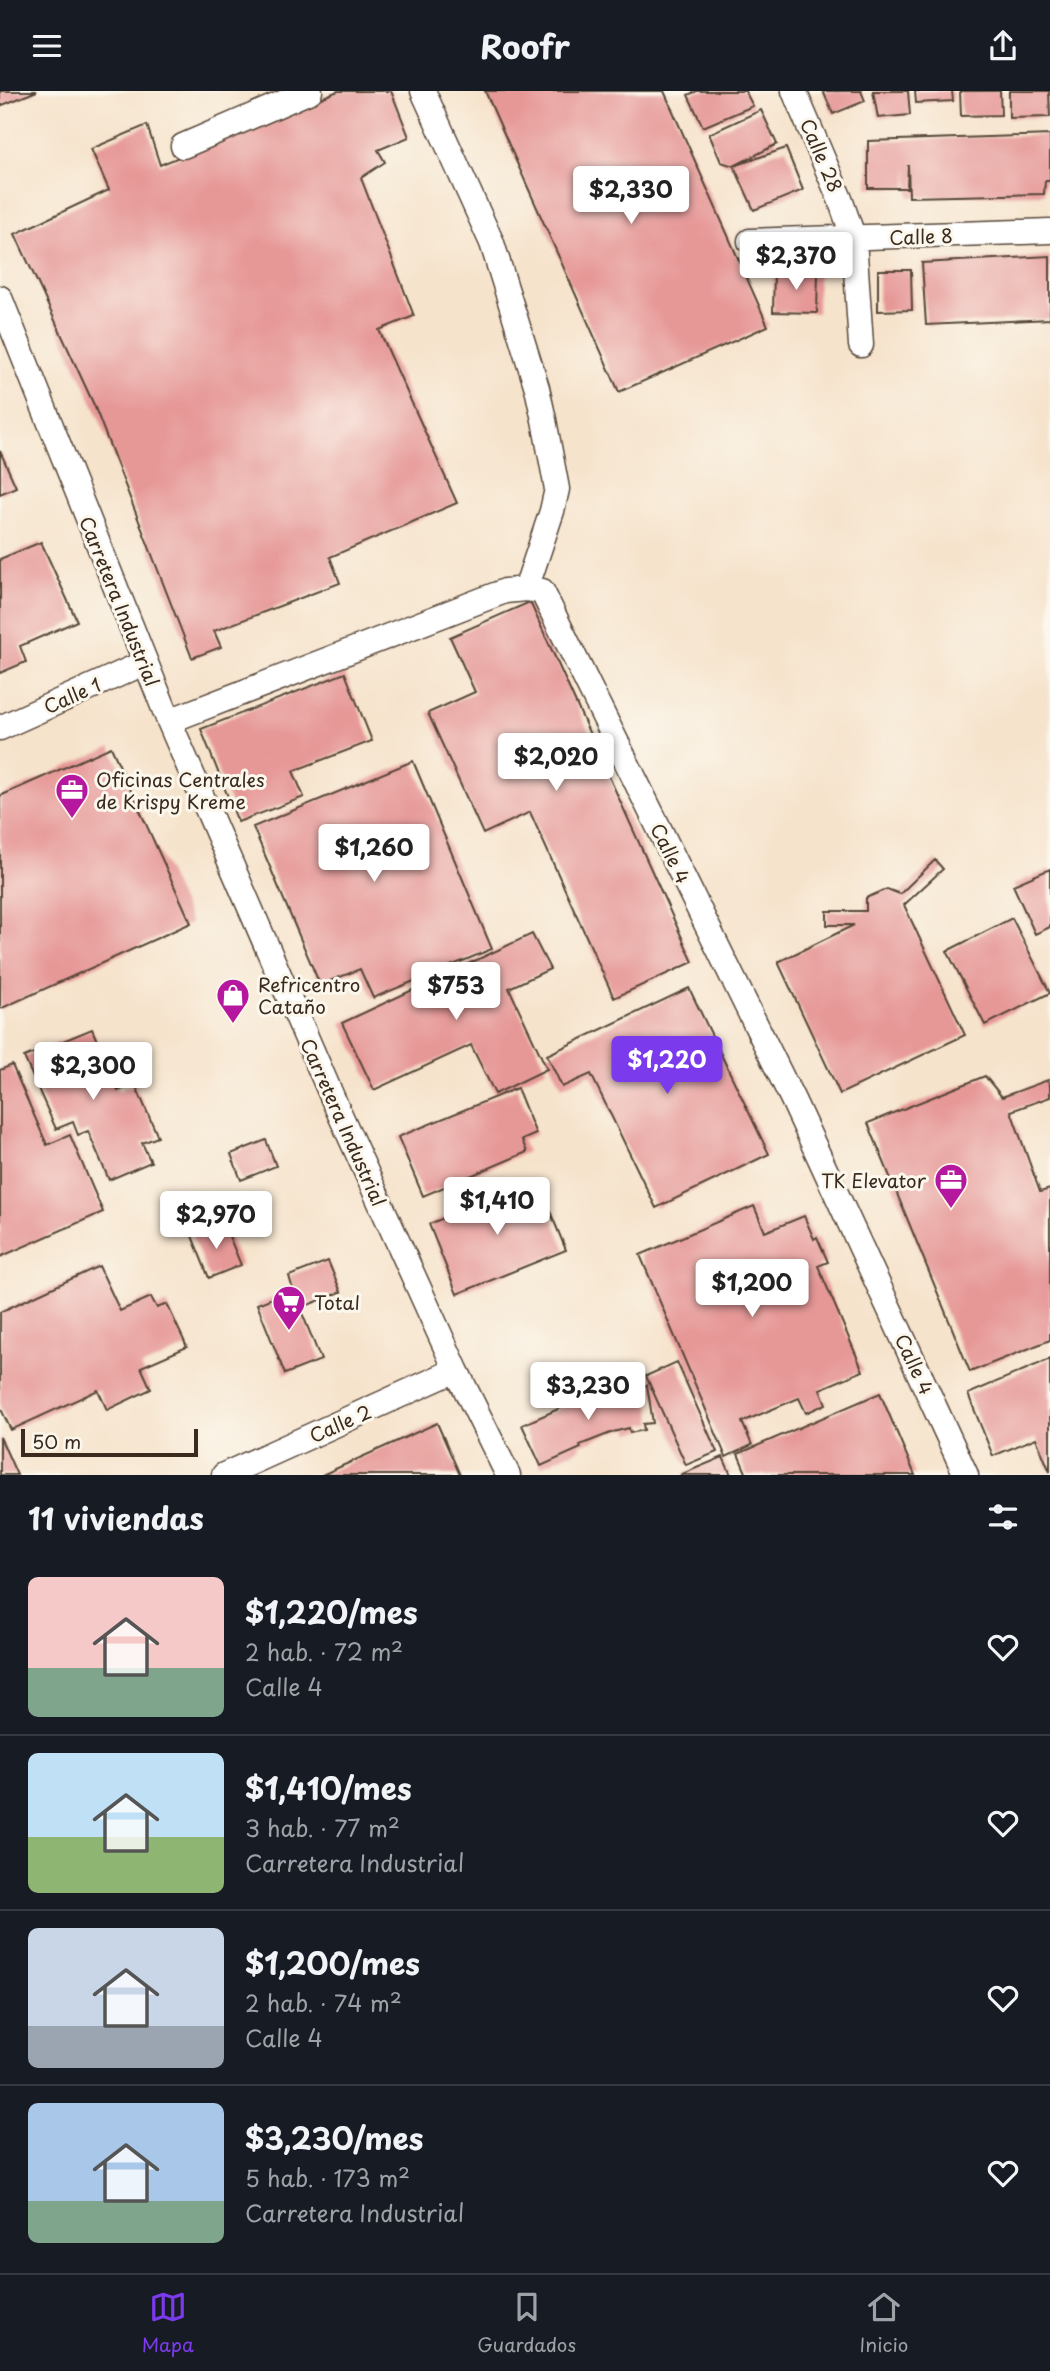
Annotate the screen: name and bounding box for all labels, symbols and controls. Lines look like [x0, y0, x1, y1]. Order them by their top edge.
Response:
text: Roofr [480, 22, 570, 70]
icon: menu [28, 27, 66, 65]
icon: share [984, 27, 1022, 65]
street label: Calle 28 [794, 114, 850, 196]
pin: $2,330 [574, 167, 688, 226]
text: $2,330 [589, 171, 673, 206]
street label: Calle 8 [889, 221, 953, 251]
pin: $2,370 [739, 233, 853, 292]
text: $2,370 [756, 237, 836, 272]
street label: Carretera Industrial [73, 512, 167, 690]
street label: Calle 1 [39, 670, 105, 720]
pin: $2,020 [499, 733, 613, 793]
text: $2,020 [514, 738, 598, 773]
place label: Oficinas Centrales de Krispy Kreme [96, 765, 265, 815]
office icon: Oficinas Centrales de Krispy Kreme [53, 771, 91, 820]
street label: Calle 4 [644, 818, 698, 888]
pin: $1,260 [317, 825, 431, 884]
text: $1,260 [334, 829, 414, 864]
pin: $753 [415, 963, 497, 1022]
text: $753 [427, 967, 485, 1002]
place label: Refricentro Cataño [258, 970, 360, 1020]
shop icon: Refricentro Cataño [214, 976, 252, 1025]
street label: Carretera Industrial [294, 1034, 394, 1210]
pin: $1,220 [610, 1037, 724, 1096]
text: $1,220 [627, 1041, 707, 1076]
pin: $2,300 [36, 1042, 150, 1102]
text: $2,300 [50, 1047, 136, 1082]
office icon: TK Elevator [932, 1161, 970, 1210]
place label: TK Elevator [821, 1166, 927, 1194]
pin: $1,410 [440, 1177, 554, 1237]
text: $1,410 [460, 1182, 534, 1217]
pin: $2,970 [159, 1191, 273, 1251]
text: $2,970 [176, 1196, 256, 1231]
pin: $1,200 [695, 1259, 809, 1319]
text: $1,200 [712, 1264, 792, 1299]
supermarket icon: Total [270, 1283, 308, 1332]
place label: Total [314, 1288, 360, 1316]
street label: Calle 4 [889, 1329, 941, 1399]
pin: $3,230 [531, 1363, 645, 1422]
text: $3,230 [546, 1367, 630, 1402]
street label: Calle 2 [305, 1397, 375, 1449]
scale bar [21, 1426, 198, 1458]
text: 50 m [32, 1427, 81, 1455]
text: 11 viviendas [28, 1495, 204, 1540]
icon: filters [984, 1498, 1022, 1536]
text: $1,220/mes [245, 1589, 418, 1634]
icon: home [84, 1605, 168, 1689]
icon: heart [984, 1628, 1022, 1666]
text: 2 hab. · 72 m² [245, 1634, 403, 1669]
text: Calle 4 [245, 1669, 323, 1704]
text: $1,410/mes [245, 1765, 412, 1810]
icon: home [84, 1781, 168, 1865]
icon: heart [984, 1804, 1022, 1842]
text: 3 hab. · 77 m² [245, 1810, 400, 1845]
text: Carretera Industrial [245, 1845, 464, 1880]
text: $1,200/mes [245, 1940, 420, 1985]
icon: home [84, 1956, 168, 2040]
icon: heart [984, 1979, 1022, 2017]
text: 2 hab. · 74 m² [245, 1985, 402, 2020]
text: Calle 4 [245, 2020, 323, 2055]
text: $3,230/mes [245, 2115, 423, 2160]
icon: home [84, 2131, 168, 2215]
icon: heart [984, 2154, 1022, 2192]
text: 5 hab. · 173 m² [245, 2160, 410, 2195]
text: Carretera Industrial [245, 2195, 464, 2230]
tab: Mapa [142, 2288, 194, 2358]
tab: Guardados [477, 2288, 576, 2358]
tab: Inicio [859, 2288, 908, 2358]

